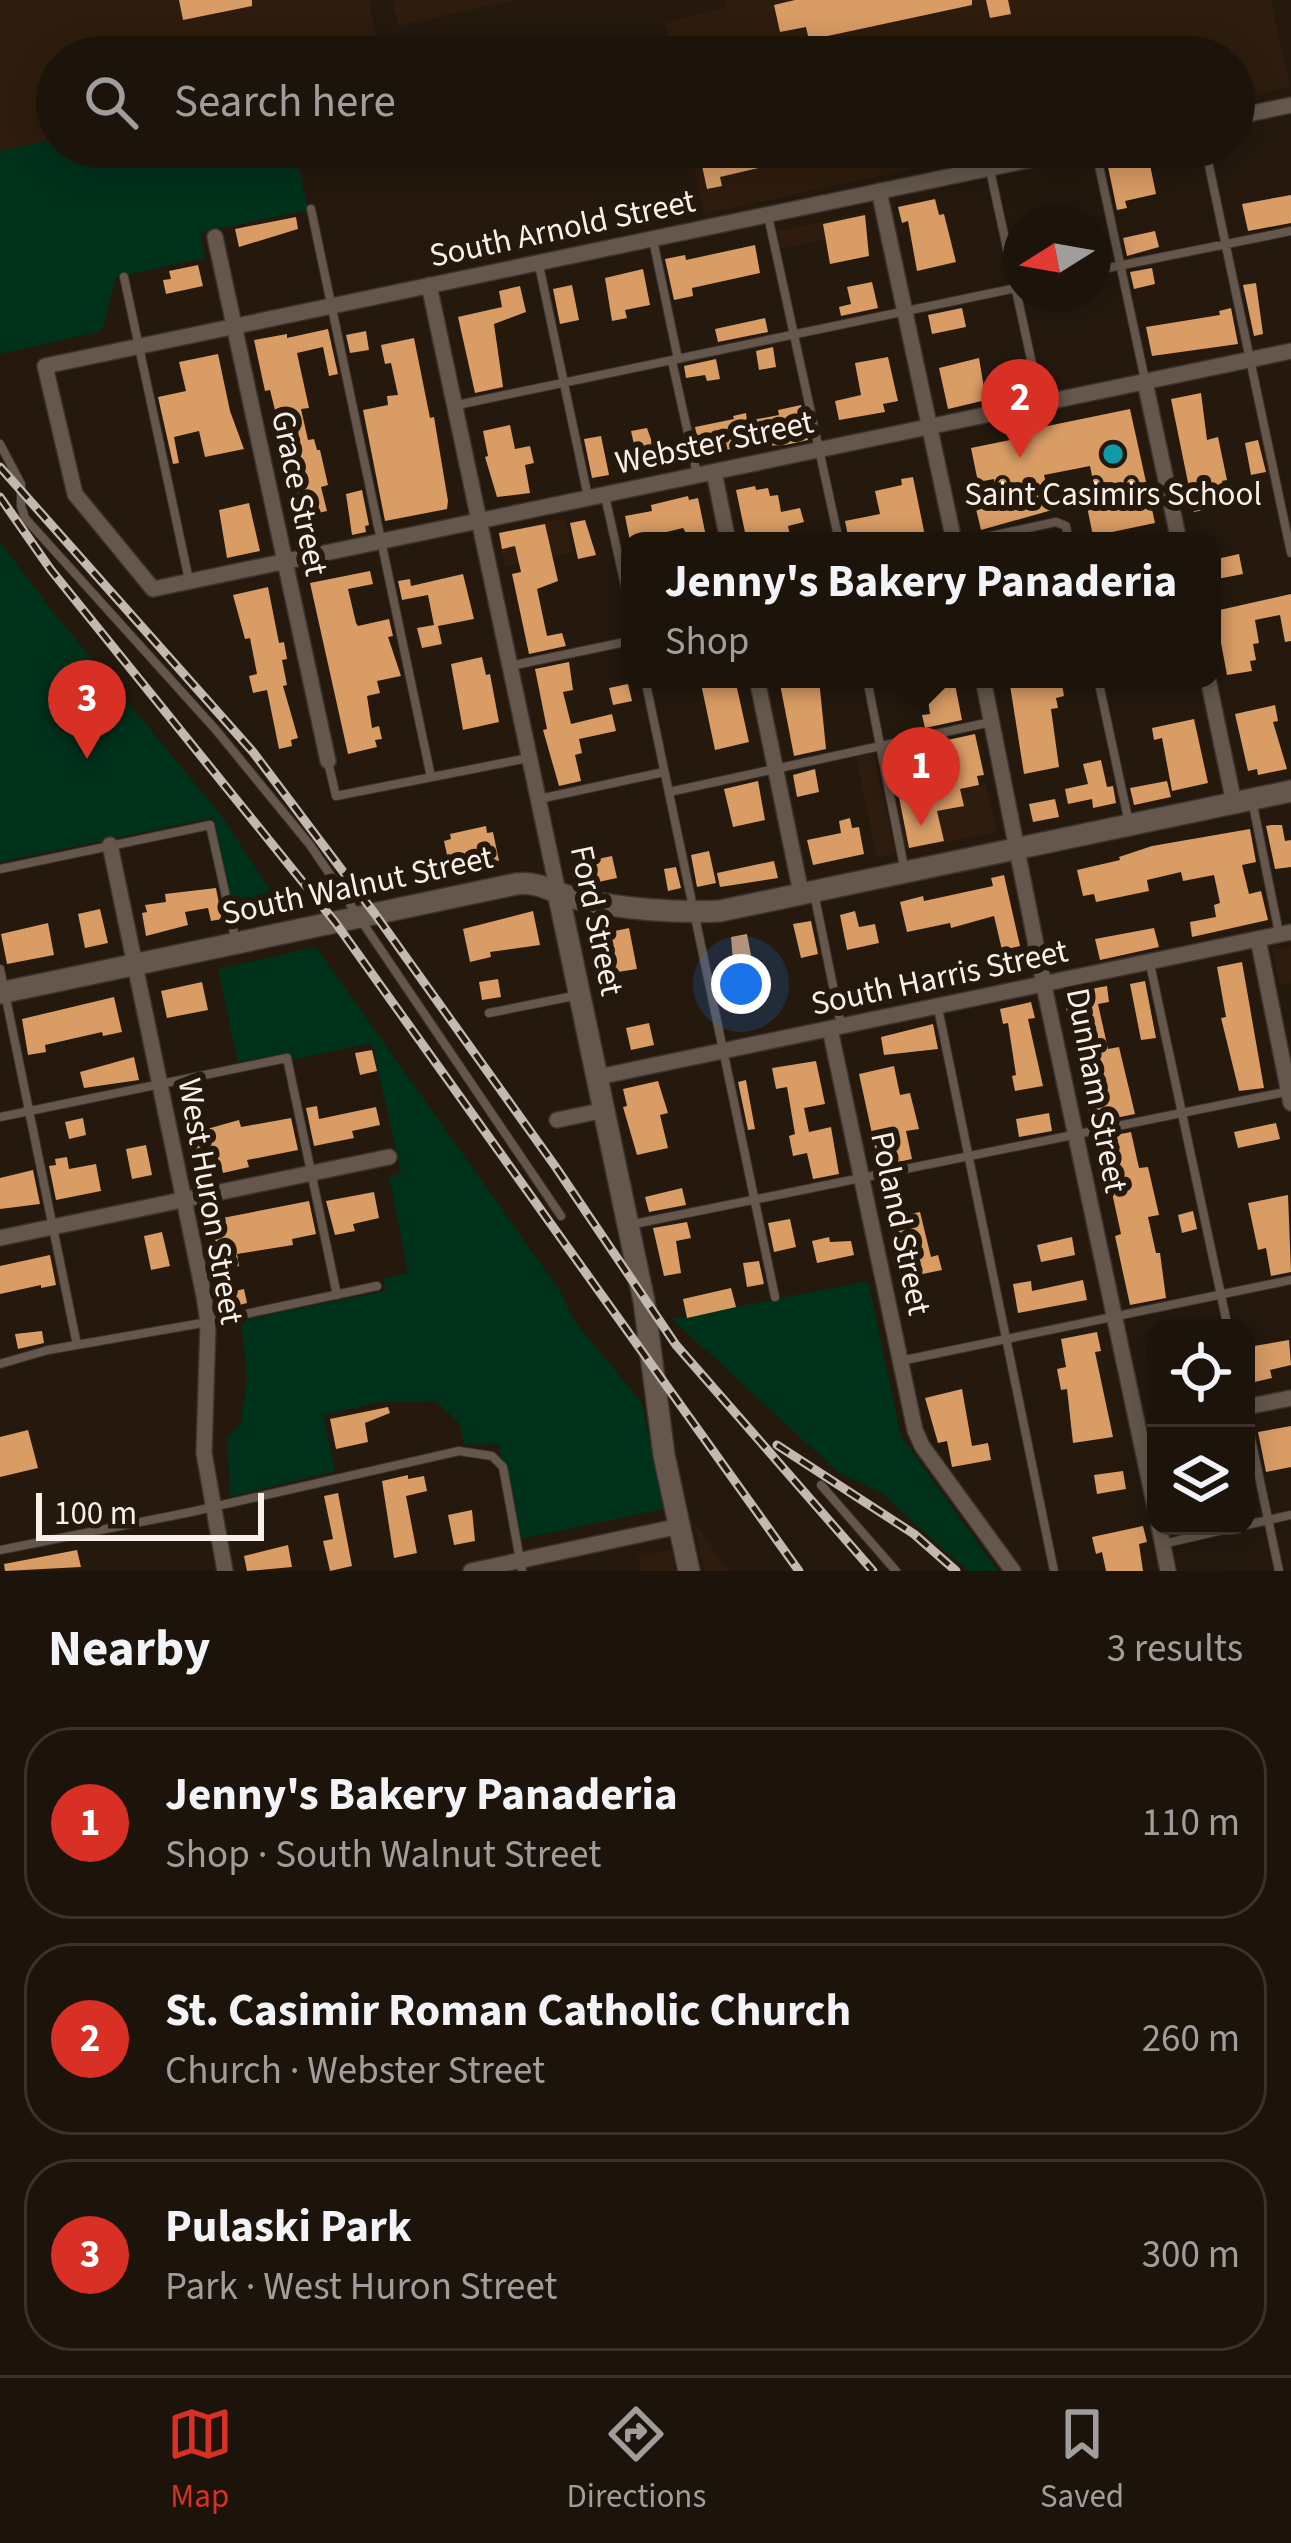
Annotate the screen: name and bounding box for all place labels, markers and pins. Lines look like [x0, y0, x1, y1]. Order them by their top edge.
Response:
pin: 2 [981, 359, 1059, 458]
marker: Saint Casimirs School [1100, 441, 1126, 467]
place label: Saint Casimirs School [964, 471, 1262, 518]
pin: 3 [48, 660, 126, 759]
pin: 1 [882, 727, 960, 826]

